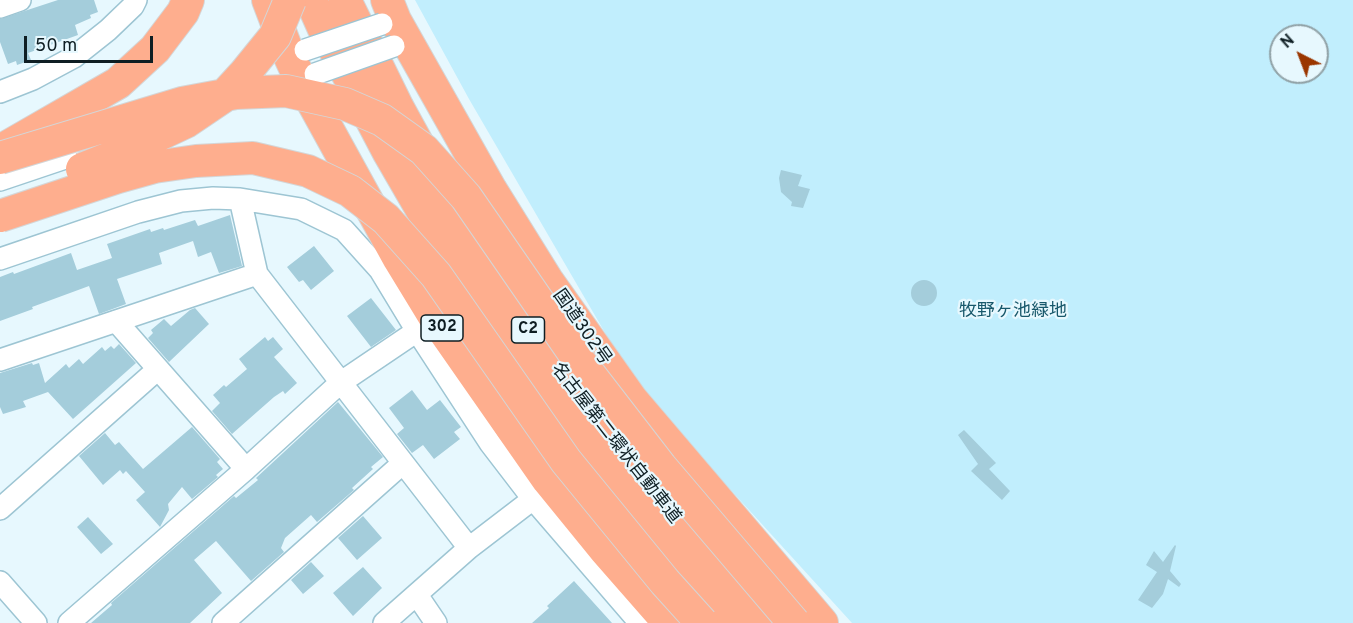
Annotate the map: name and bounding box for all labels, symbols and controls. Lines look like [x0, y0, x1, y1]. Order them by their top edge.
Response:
scale bar [27, 24, 156, 62]
north arrow [1269, 24, 1329, 84]
text: N [1277, 31, 1299, 53]
text: 50 m [35, 35, 77, 58]
street label: 国道302号 [547, 286, 615, 370]
park label: 牧野ヶ池緑地 [959, 301, 1067, 323]
road number: 302 [421, 315, 463, 341]
road number: C2 [512, 317, 544, 343]
street label: 名古屋第二環状自動車道 [546, 359, 684, 529]

